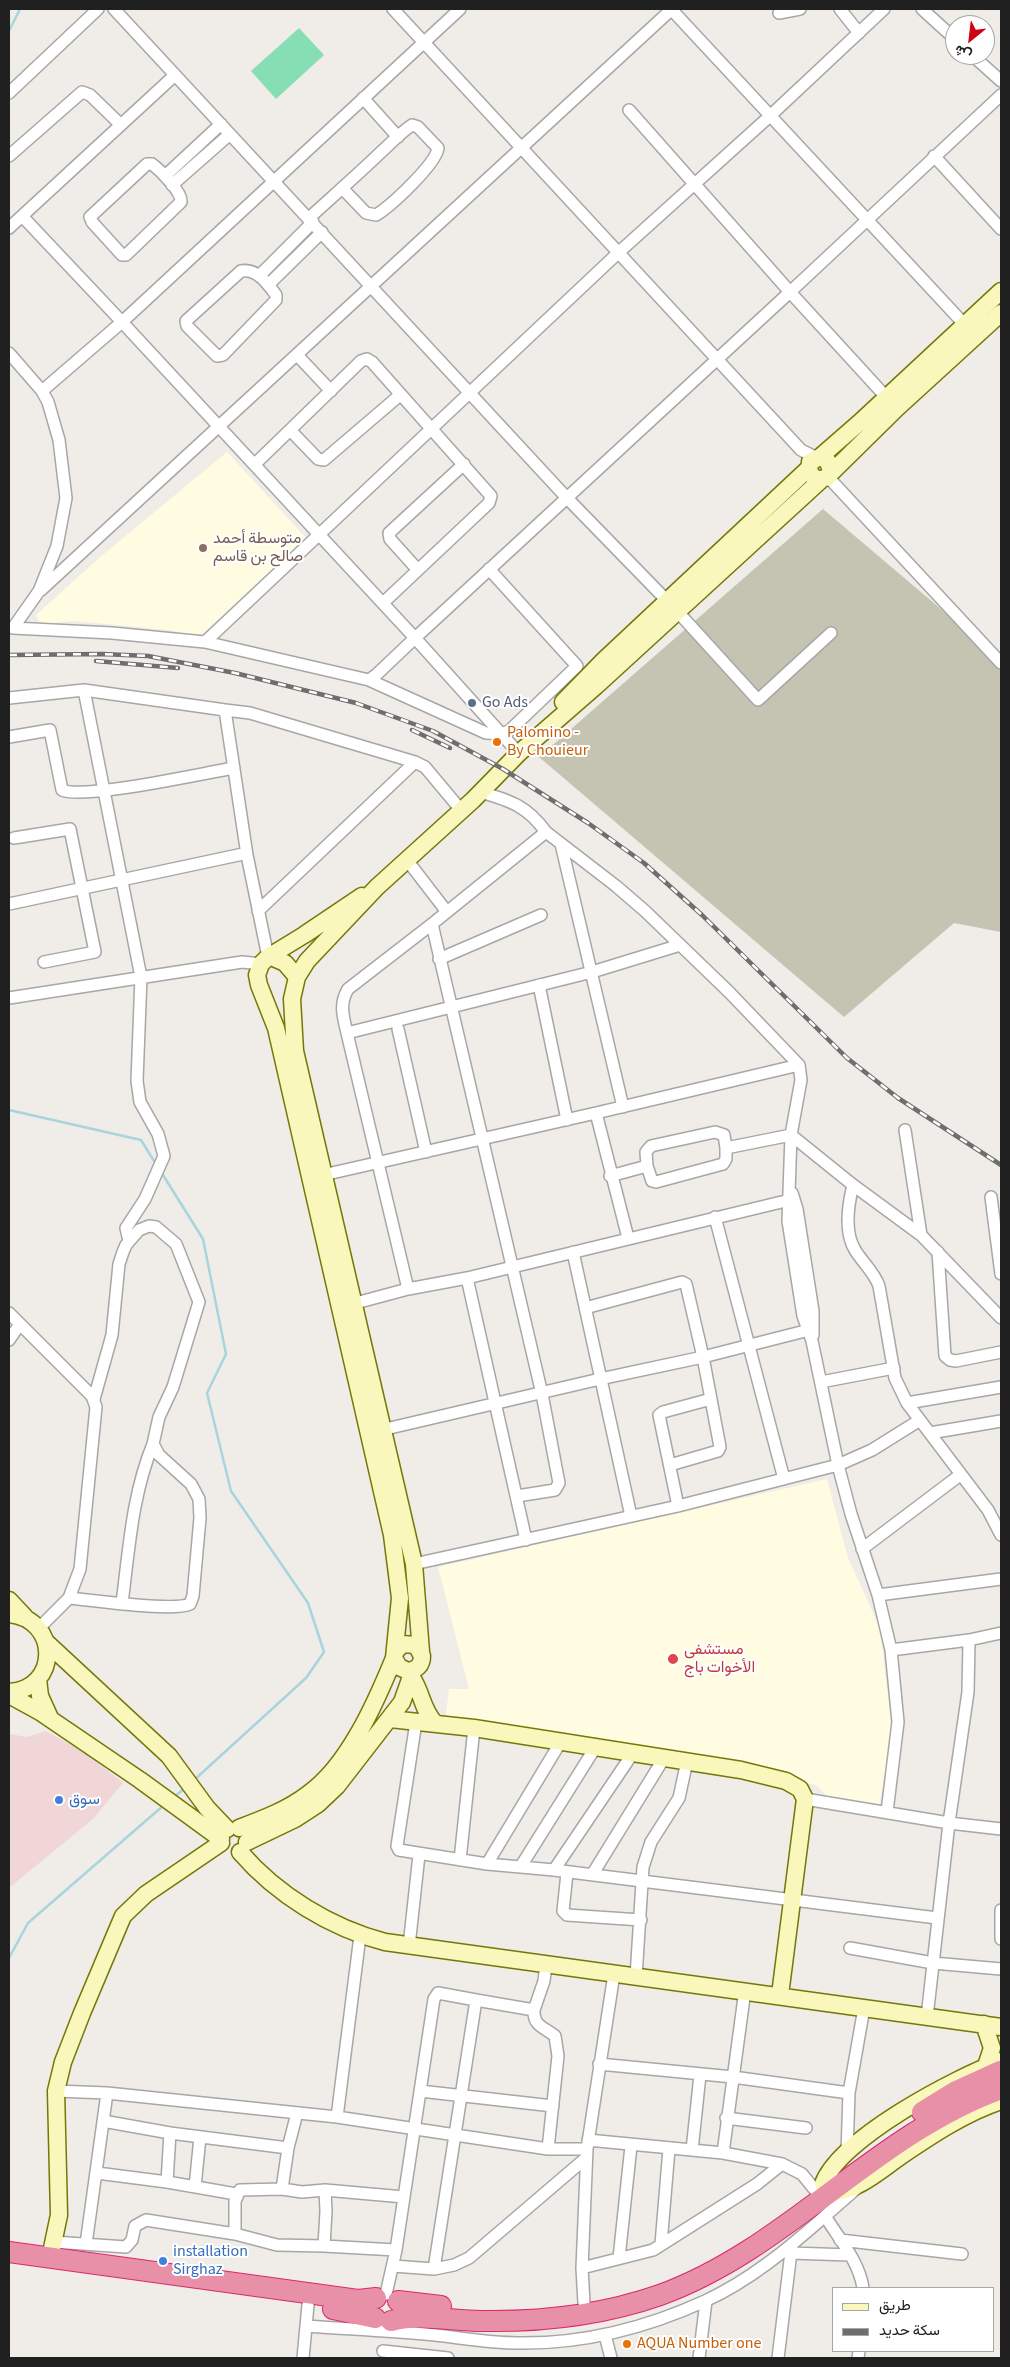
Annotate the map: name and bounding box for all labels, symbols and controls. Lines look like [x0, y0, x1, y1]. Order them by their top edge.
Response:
north arrow [945, 15, 995, 65]
text: ش [951, 39, 975, 65]
place label: متوسطة أحمد صالح بن قاسم [213, 529, 303, 567]
marker: متوسطة أحمد صالح بن قاسم [197, 542, 209, 554]
place label: Go Ads [482, 693, 528, 713]
marker: Go Ads [466, 697, 478, 709]
place label: Palomino - By Chouieur [507, 723, 588, 761]
marker: Palomino - By Chouieur [491, 736, 503, 748]
place label: مستشفى الأخوات باج [684, 1640, 755, 1678]
marker: مستشفى الأخوات باج [666, 1652, 680, 1666]
place label: سوق [69, 1790, 100, 1810]
marker: سوق [53, 1794, 65, 1806]
place label: installation Sirghaz [173, 2242, 248, 2280]
marker: installation Sirghaz [157, 2255, 169, 2267]
legend [832, 2287, 995, 2352]
text: طريق [879, 2295, 911, 2316]
text: سكة حديد [879, 2320, 940, 2341]
place label: AQUA Number one [637, 2334, 761, 2354]
marker: AQUA Number one [621, 2338, 633, 2350]

